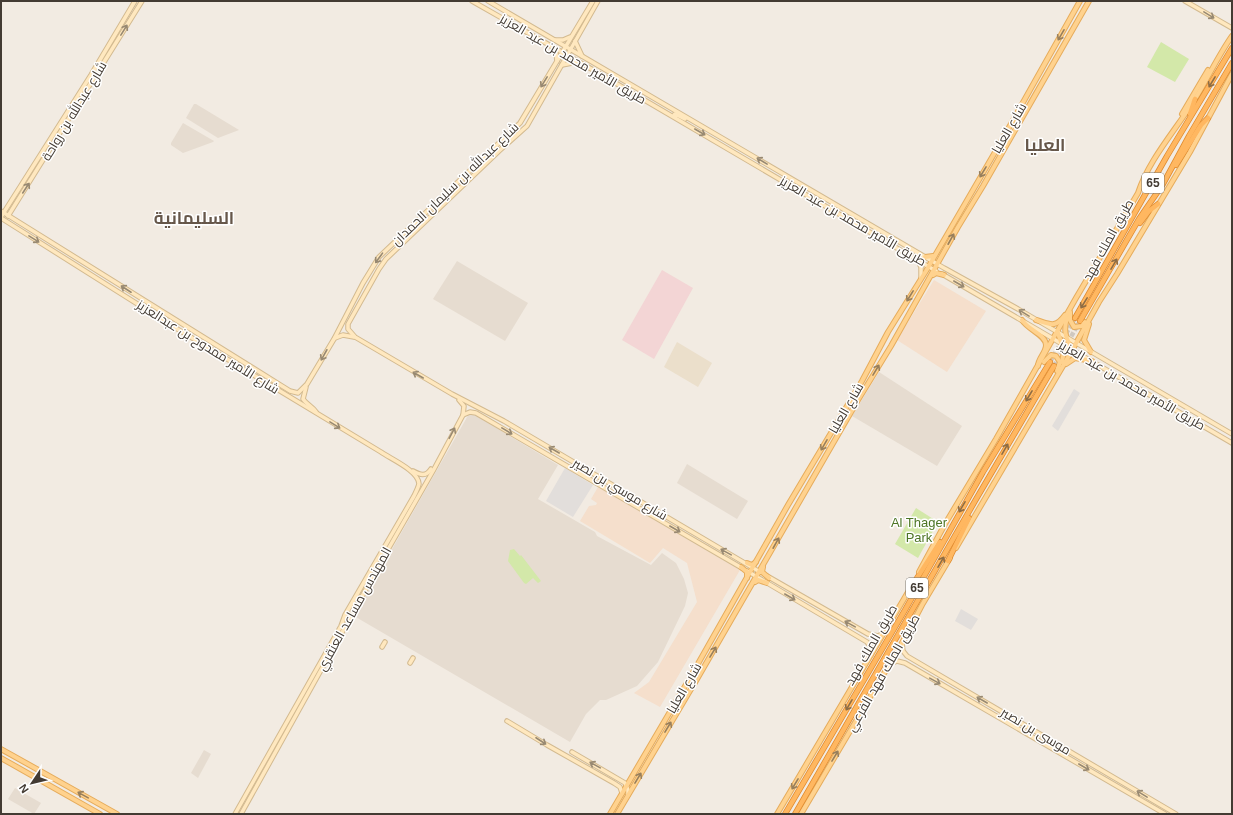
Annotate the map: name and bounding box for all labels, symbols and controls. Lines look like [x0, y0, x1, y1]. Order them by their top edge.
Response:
street label: طريق الأمير محمد بن عبد العزيز [496, 10, 649, 107]
one-way arrow [1203, 11, 1215, 19]
one-way arrow [120, 25, 128, 36]
one-way arrow [1056, 29, 1064, 41]
street label: شارع عبدالله بن رواحة [38, 58, 110, 164]
one-way arrow [540, 76, 548, 87]
one-way arrow [1208, 76, 1216, 88]
street label: شارع العليا [989, 100, 1030, 156]
street label: شارع عبدالله بن سليمان الحمدان [388, 119, 522, 249]
one-way arrow [694, 129, 706, 137]
district label: العليا [1025, 136, 1065, 155]
one-way arrow [756, 156, 768, 164]
one-way arrow [978, 166, 986, 178]
street label: طريق الأمير محمد بن عبد العزيز [776, 172, 929, 269]
road number: 65 [1142, 173, 1164, 193]
one-way arrow [23, 182, 31, 194]
street label: طريق الملك فهد [1079, 197, 1137, 283]
district label: السليمانية [154, 209, 234, 228]
one-way arrow [948, 233, 956, 245]
one-way arrow [28, 235, 39, 243]
one-way arrow [375, 252, 383, 263]
one-way arrow [1110, 258, 1118, 270]
one-way arrow [953, 280, 965, 288]
one-way arrow [121, 285, 132, 293]
one-way arrow [906, 290, 914, 301]
street label: شارع الأمير ممدوح بن عبدالعزيز [133, 296, 282, 398]
one-way arrow [1080, 297, 1088, 308]
one-way arrow [1019, 309, 1030, 317]
street label: طريق الأمير محمد بن عبد العزيز [1055, 336, 1208, 433]
one-way arrow [320, 348, 328, 360]
one-way arrow [873, 364, 881, 376]
one-way arrow [412, 370, 424, 378]
street label: شارع العليا [826, 380, 867, 436]
one-way arrow [1025, 390, 1033, 402]
one-way arrow [329, 421, 341, 429]
one-way arrow [449, 427, 456, 439]
one-way arrow [501, 428, 513, 436]
one-way arrow [820, 439, 828, 451]
one-way arrow [1002, 443, 1010, 455]
one-way arrow [548, 446, 560, 454]
street label: شارع موسي بن نصير [568, 454, 670, 526]
one-way arrow [958, 501, 966, 513]
park label: Al Thager Park [891, 515, 948, 545]
one-way arrow [669, 526, 681, 534]
one-way arrow [772, 537, 780, 549]
street label: المهندس مساعد العنقري [314, 544, 397, 675]
one-way arrow [720, 547, 732, 555]
one-way arrow [937, 556, 945, 568]
road number: 65 [906, 578, 928, 598]
one-way arrow [784, 593, 796, 601]
street label: طريق الملك فهد [842, 602, 900, 688]
street label: طريق الملك فهد الفرعي [843, 612, 925, 736]
one-way arrow [844, 620, 856, 628]
one-way arrow [709, 647, 717, 658]
street label: شارع العليا [664, 660, 705, 716]
one-way arrow [929, 677, 941, 685]
one-way arrow [976, 695, 988, 703]
one-way arrow [844, 699, 852, 711]
street label: موسى بن نصير [997, 704, 1074, 758]
one-way arrow [665, 722, 673, 734]
one-way arrow [535, 737, 546, 745]
one-way arrow [831, 750, 839, 762]
one-way arrow [589, 761, 601, 769]
north arrow [12, 763, 52, 803]
one-way arrow [1078, 763, 1090, 771]
one-way arrow [635, 772, 643, 784]
one-way arrow [791, 778, 799, 790]
text: N [17, 782, 31, 795]
one-way arrow [78, 790, 90, 798]
one-way arrow [1137, 790, 1148, 798]

